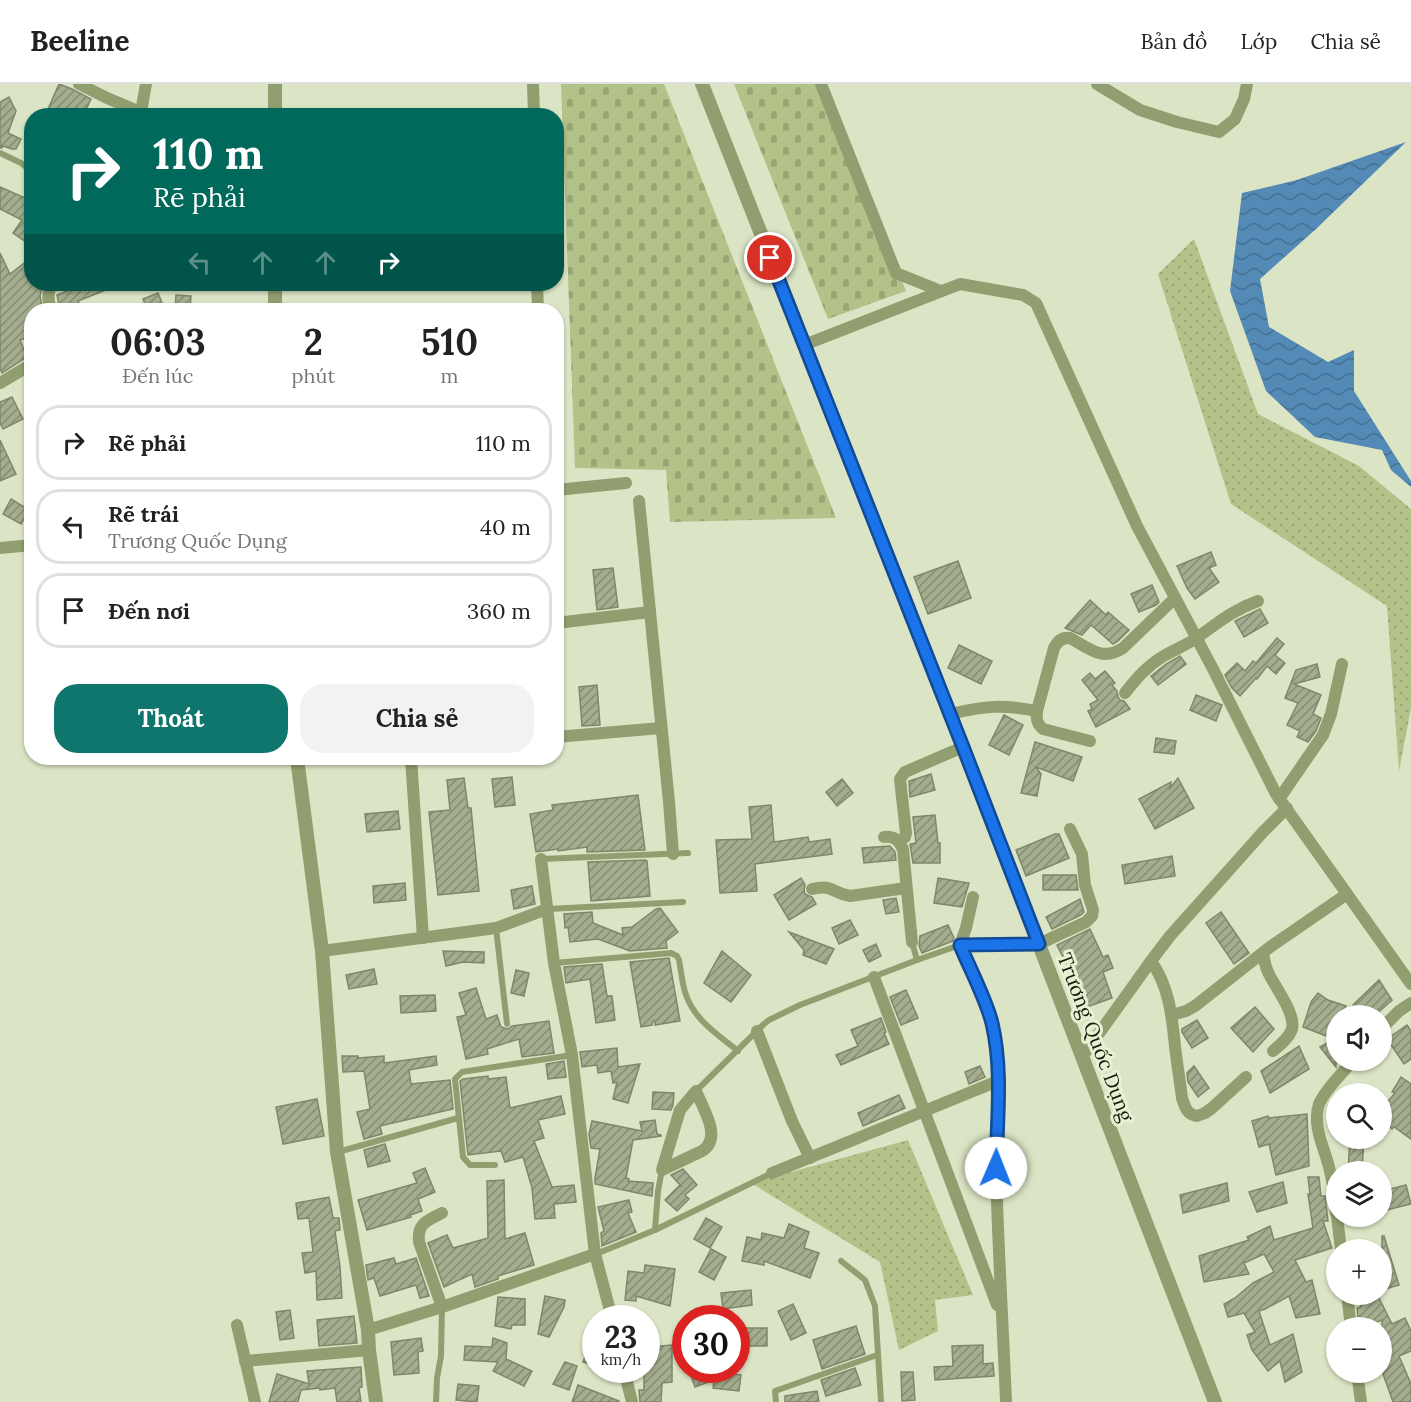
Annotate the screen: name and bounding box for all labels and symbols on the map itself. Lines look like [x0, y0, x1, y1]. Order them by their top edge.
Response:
pin [744, 232, 795, 283]
street label: Trương Quốc Dụng [1052, 949, 1140, 1126]
position arrow [964, 1136, 1028, 1200]
speed limit sign: 30 [672, 1305, 750, 1383]

